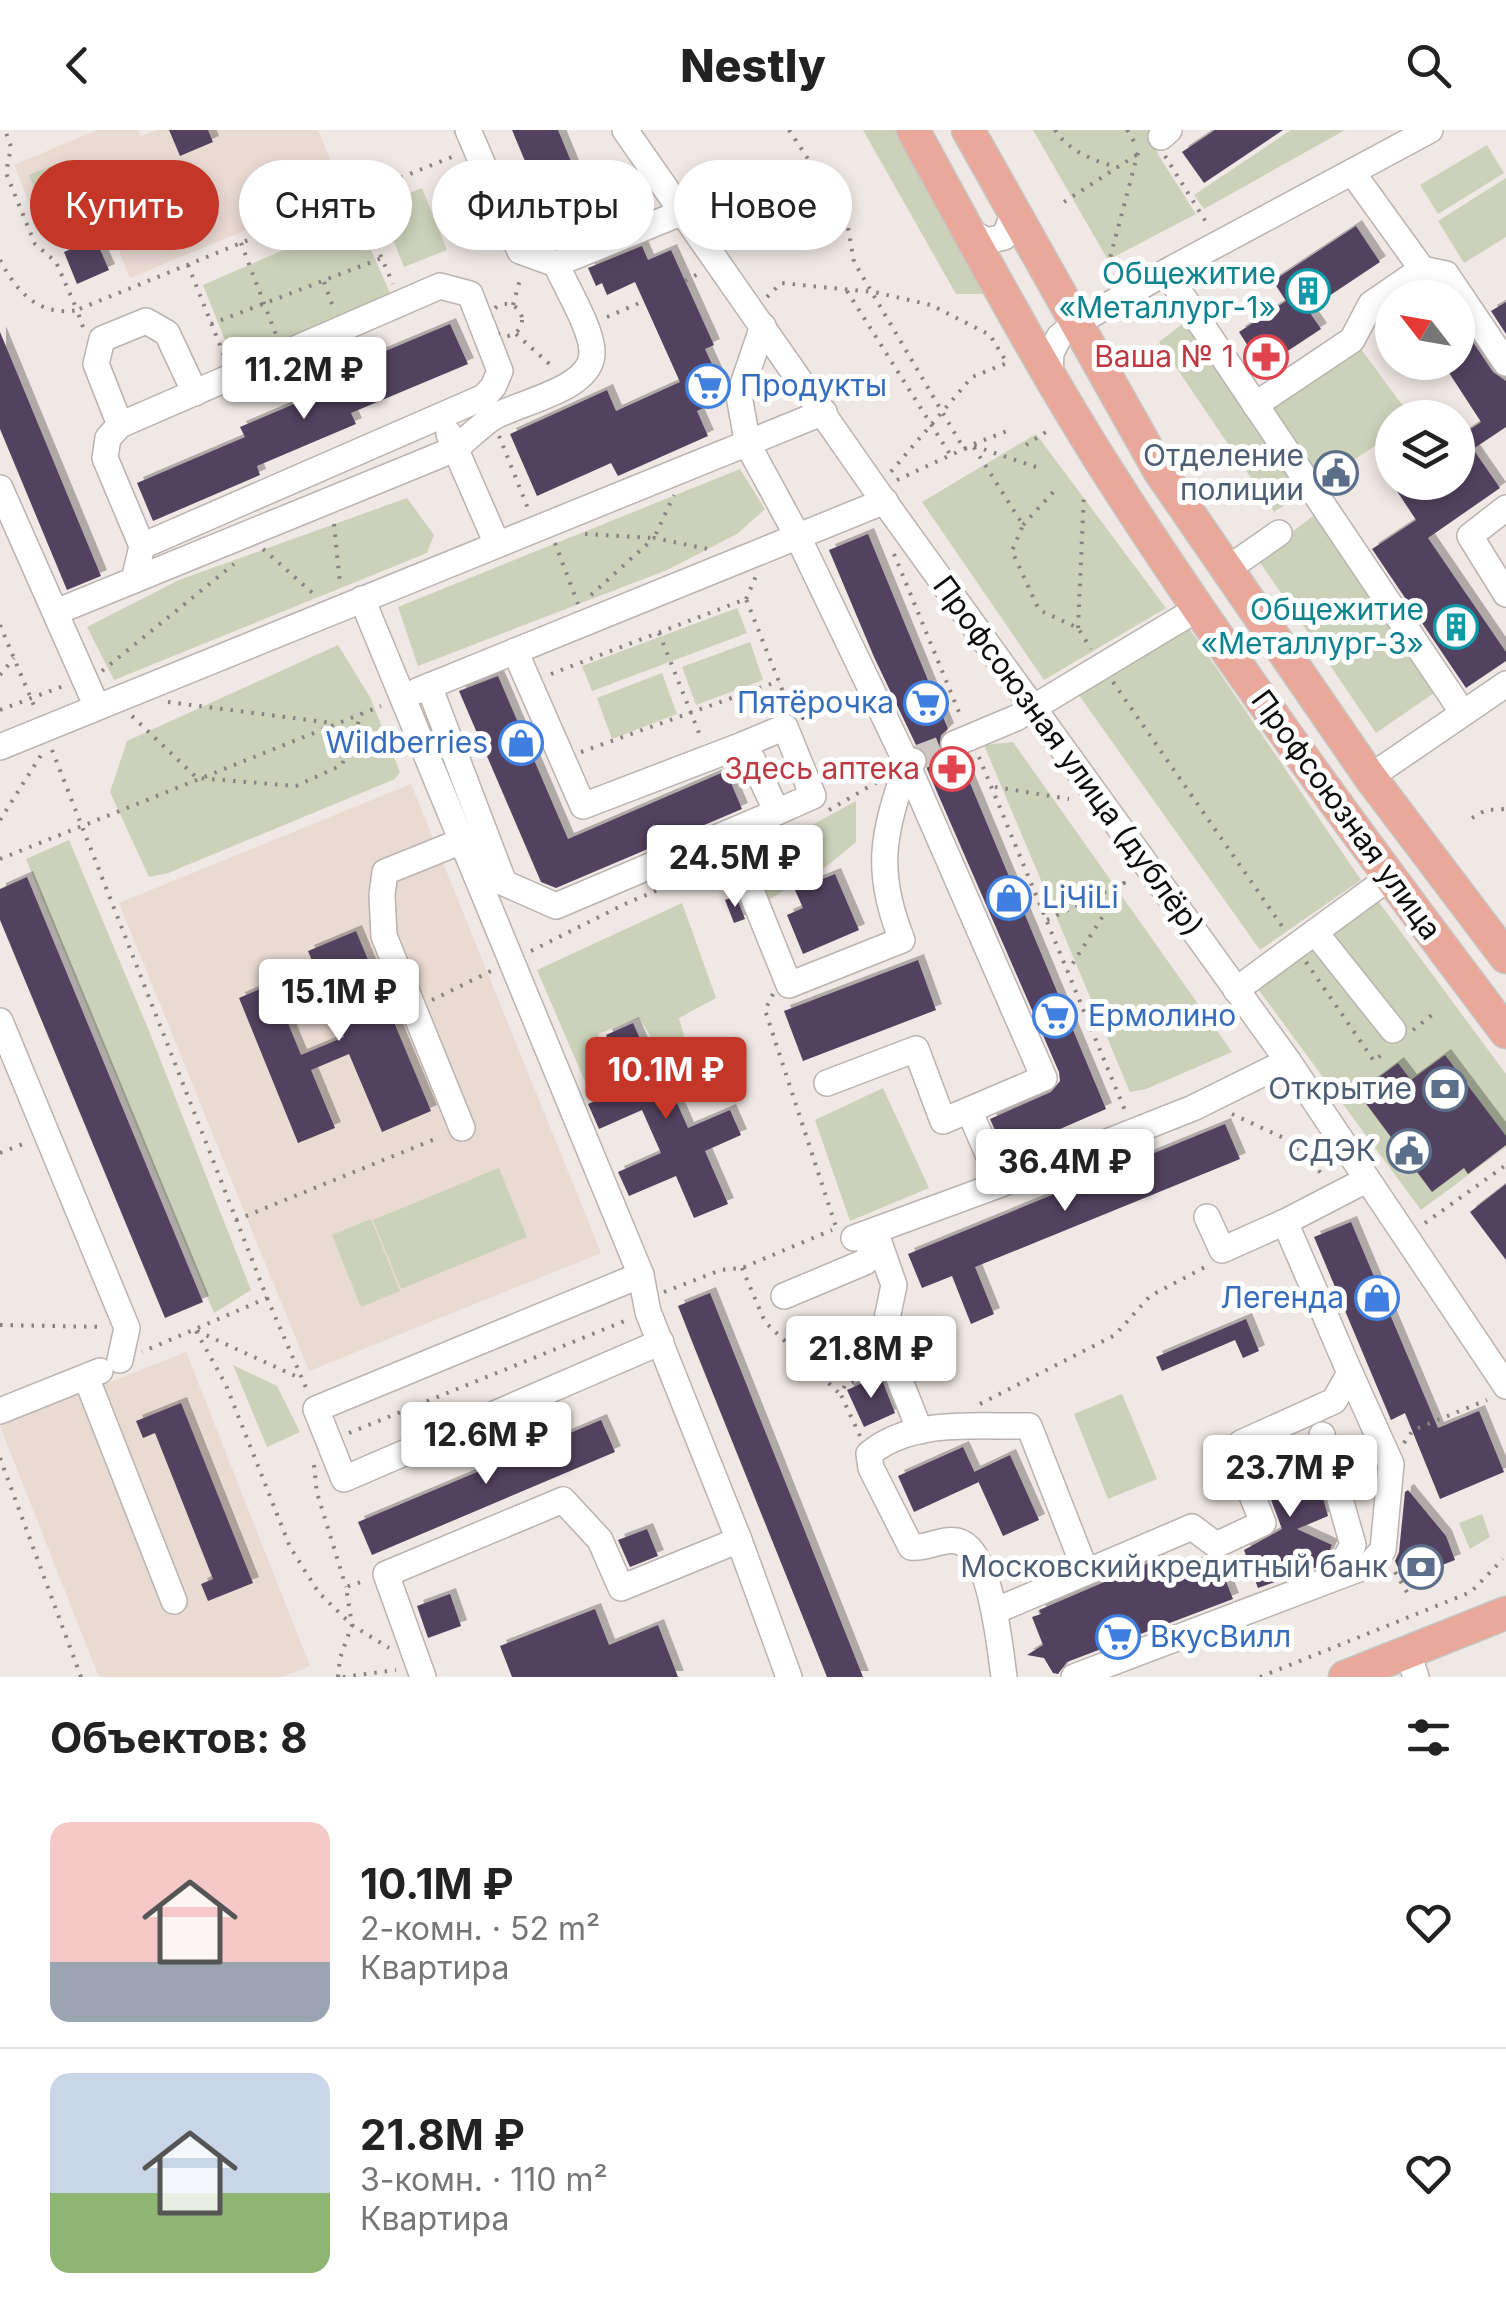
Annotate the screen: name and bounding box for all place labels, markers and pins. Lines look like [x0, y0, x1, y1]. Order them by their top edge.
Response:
place label: Общежитие «Металлург-1» [1058, 255, 1276, 325]
building icon: Общежитие «Металлург-1» [1285, 268, 1331, 314]
pharmacy icon: Ваша № 1 [1243, 334, 1289, 380]
pin: 11.2M ₽ [212, 337, 396, 422]
place label: Ваша № 1 [1094, 338, 1234, 374]
supermarket icon: Продукты [685, 363, 731, 409]
place label: Продукты [740, 367, 887, 403]
place label: Отделение полиции [1143, 437, 1304, 507]
public building icon: Отделение полиции [1313, 450, 1359, 496]
place label: Общежитие «Металлург-3» [1200, 591, 1424, 661]
building icon: Общежитие «Металлург-3» [1433, 604, 1479, 650]
supermarket icon: Пятёрочка [903, 680, 949, 726]
place label: Пятёрочка [737, 684, 894, 720]
shop icon: Wildberries [498, 720, 544, 766]
place label: Wildberries [326, 724, 488, 760]
pharmacy icon: Здесь аптека [929, 746, 975, 792]
place label: Здесь аптека [724, 750, 920, 786]
pin: 24.5M ₽ [643, 825, 827, 910]
shop icon: LiЧiLi [986, 875, 1032, 921]
place label: LiЧiLi [1042, 879, 1119, 915]
pin: 15.1M ₽ [247, 959, 431, 1044]
supermarket icon: Ермолино [1032, 993, 1078, 1039]
place label: Ермолино [1088, 997, 1236, 1033]
pin: 10.1M ₽ [574, 1037, 758, 1122]
bank icon: Открытие [1422, 1066, 1468, 1112]
place label: Открытие [1268, 1070, 1412, 1106]
public building icon: СДЭК [1386, 1128, 1432, 1174]
pin: 36.4M ₽ [973, 1129, 1157, 1214]
place label: СДЭК [1287, 1132, 1376, 1168]
shop icon: Легенда [1354, 1275, 1400, 1321]
place label: Легенда [1221, 1279, 1344, 1315]
pin: 21.8M ₽ [779, 1316, 963, 1401]
pin: 12.6M ₽ [394, 1402, 578, 1487]
pin: 23.7M ₽ [1198, 1435, 1382, 1520]
bank icon: Московский кредитный банк [1398, 1544, 1444, 1590]
place label: Московский кредитный банк [960, 1548, 1388, 1584]
supermarket icon: ВкусВилл [1095, 1614, 1141, 1660]
place label: ВкусВилл [1150, 1618, 1291, 1654]

